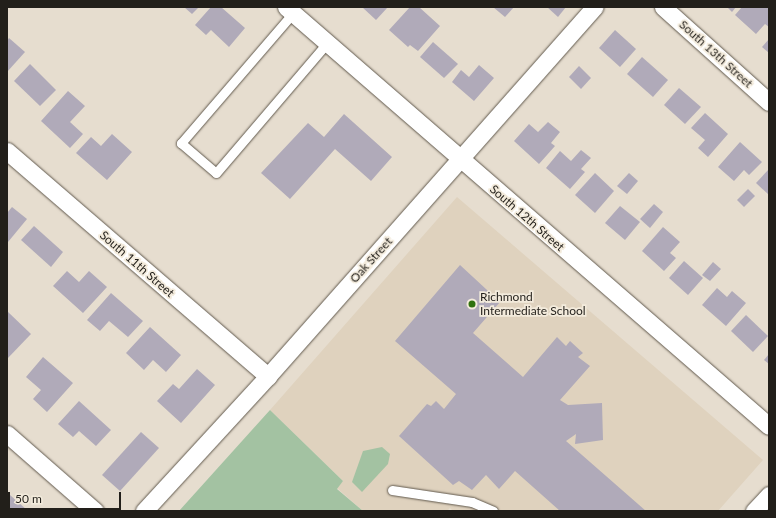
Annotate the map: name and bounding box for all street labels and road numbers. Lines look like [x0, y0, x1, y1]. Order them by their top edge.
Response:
street label: South 13th Street [676, 17, 756, 91]
street label: South 12th Street [487, 182, 567, 254]
street label: South 11th Street [97, 228, 177, 300]
street label: Oak Street [347, 234, 395, 286]

